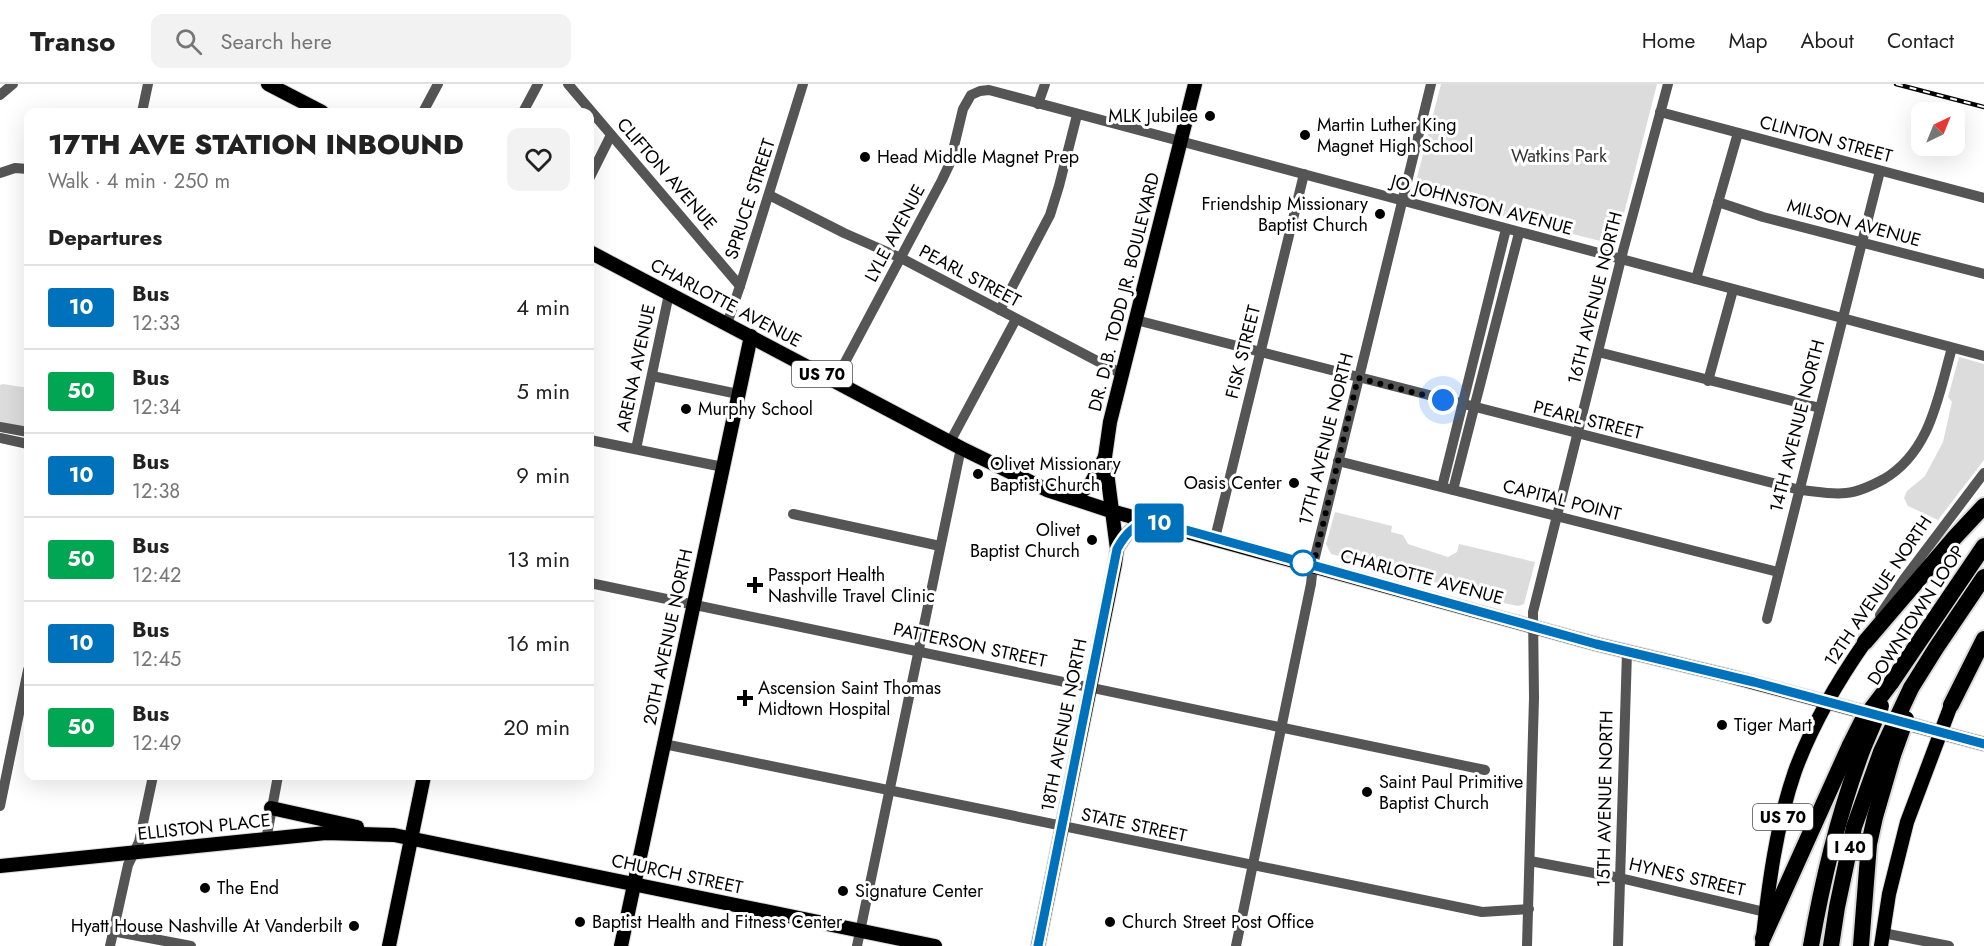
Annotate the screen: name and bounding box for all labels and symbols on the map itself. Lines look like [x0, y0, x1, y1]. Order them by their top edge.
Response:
north arrow [1911, 102, 1965, 156]
place label: MLK Jubilee [1108, 103, 1198, 129]
marker: MLK Jubilee [1203, 109, 1217, 123]
street label: CLINTON STREET [1757, 109, 1896, 169]
street label: CLIFTON AVENUE [611, 112, 723, 236]
place label: Martin Luther King Magnet High School [1317, 112, 1473, 159]
marker: Martin Luther King Magnet High School [1298, 128, 1312, 142]
street label: SPRUCE STREET [718, 135, 782, 263]
park label: Watkins Park [1511, 143, 1607, 169]
place label: Head Middle Magnet Prep [877, 144, 1079, 170]
marker: Head Middle Magnet Prep [858, 150, 872, 164]
street label: JO JOHNSTON AVENUE [1386, 168, 1576, 242]
street label: DR. D.B. TODD JR. BOULEVARD [1082, 170, 1166, 414]
street label: LYLE AVENUE [858, 180, 932, 286]
place label: Friendship Missionary Baptist Church [1201, 191, 1368, 238]
street label: MILSON AVENUE [1784, 193, 1924, 253]
marker: Friendship Missionary Baptist Church [1373, 207, 1387, 221]
street label: 16TH AVENUE NORTH [1561, 209, 1629, 387]
street label: PEARL STREET [915, 238, 1026, 314]
street label: CHARLOTTE AVENUE [646, 252, 806, 354]
street label: ARENA AVENUE [610, 302, 662, 434]
street label: FISK STREET [1219, 302, 1267, 401]
street label: 14TH AVENUE NORTH [1763, 337, 1831, 515]
street label: 17TH AVENUE NORTH [1292, 350, 1360, 528]
road number: US 70 [792, 361, 852, 387]
your location [1428, 385, 1458, 415]
street label: PEARL STREET [1531, 394, 1646, 446]
place label: Murphy School [698, 396, 813, 422]
marker: Murphy School [679, 402, 693, 416]
place label: Olivet Missionary Baptist Church [990, 451, 1121, 498]
marker: Olivet Missionary Baptist Church [971, 467, 985, 481]
place label: Oasis Center [1184, 470, 1283, 496]
street label: CAPITAL POINT [1500, 473, 1624, 527]
marker: Oasis Center [1287, 476, 1301, 490]
line badge: 10 [1132, 504, 1186, 542]
street label: 12TH AVENUE NORTH [1818, 510, 1938, 672]
place label: Olivet Baptist Church [970, 517, 1081, 564]
marker: Olivet Baptist Church [1085, 533, 1099, 547]
street label: DOWNTOWN LOOP [1861, 540, 1971, 690]
street label: CHARLOTTE AVENUE [1338, 543, 1506, 611]
street label: 20TH AVENUE NORTH [637, 546, 699, 728]
unlabelled marker [1290, 550, 1316, 576]
place label: Passport Health Nashville Travel Clinic [768, 562, 935, 609]
marker: Passport Health Nashville Travel Clinic [746, 576, 764, 594]
street label: PATTERSON STREET [891, 616, 1050, 674]
street label: 18TH AVENUE NORTH [1034, 636, 1094, 814]
place label: Ascension Saint Thomas Midtown Hospital [758, 675, 941, 722]
marker: Ascension Saint Thomas Midtown Hospital [736, 689, 754, 707]
street label: 15TH AVENUE NORTH [1590, 710, 1620, 888]
place label: Tiger Mart [1734, 712, 1813, 738]
marker: Tiger Mart [1715, 718, 1729, 732]
place label: Saint Paul Primitive Baptist Church [1379, 769, 1523, 816]
marker: Saint Paul Primitive Baptist Church [1360, 785, 1374, 799]
street label: STATE STREET [1079, 801, 1190, 849]
road number: US 70 [1753, 804, 1813, 830]
street label: ELLISTON PLACE [136, 807, 272, 847]
road number: I 40 [1828, 834, 1872, 860]
street label: CHURCH STREET [609, 847, 746, 901]
street label: HYNES STREET [1626, 851, 1748, 903]
place label: The End [217, 875, 279, 901]
place label: Signature Center [855, 878, 984, 904]
marker: The End [198, 881, 212, 895]
marker: Signature Center [836, 884, 850, 898]
place label: Baptist Health and Fitness Center [592, 909, 843, 935]
place label: Church Street Post Office [1122, 909, 1314, 935]
place label: Hyatt House Nashville At Vanderbilt [71, 913, 343, 939]
marker: Baptist Health and Fitness Center [573, 915, 587, 929]
marker: Church Street Post Office [1103, 915, 1117, 929]
marker: Hyatt House Nashville At Vanderbilt [347, 919, 361, 933]

